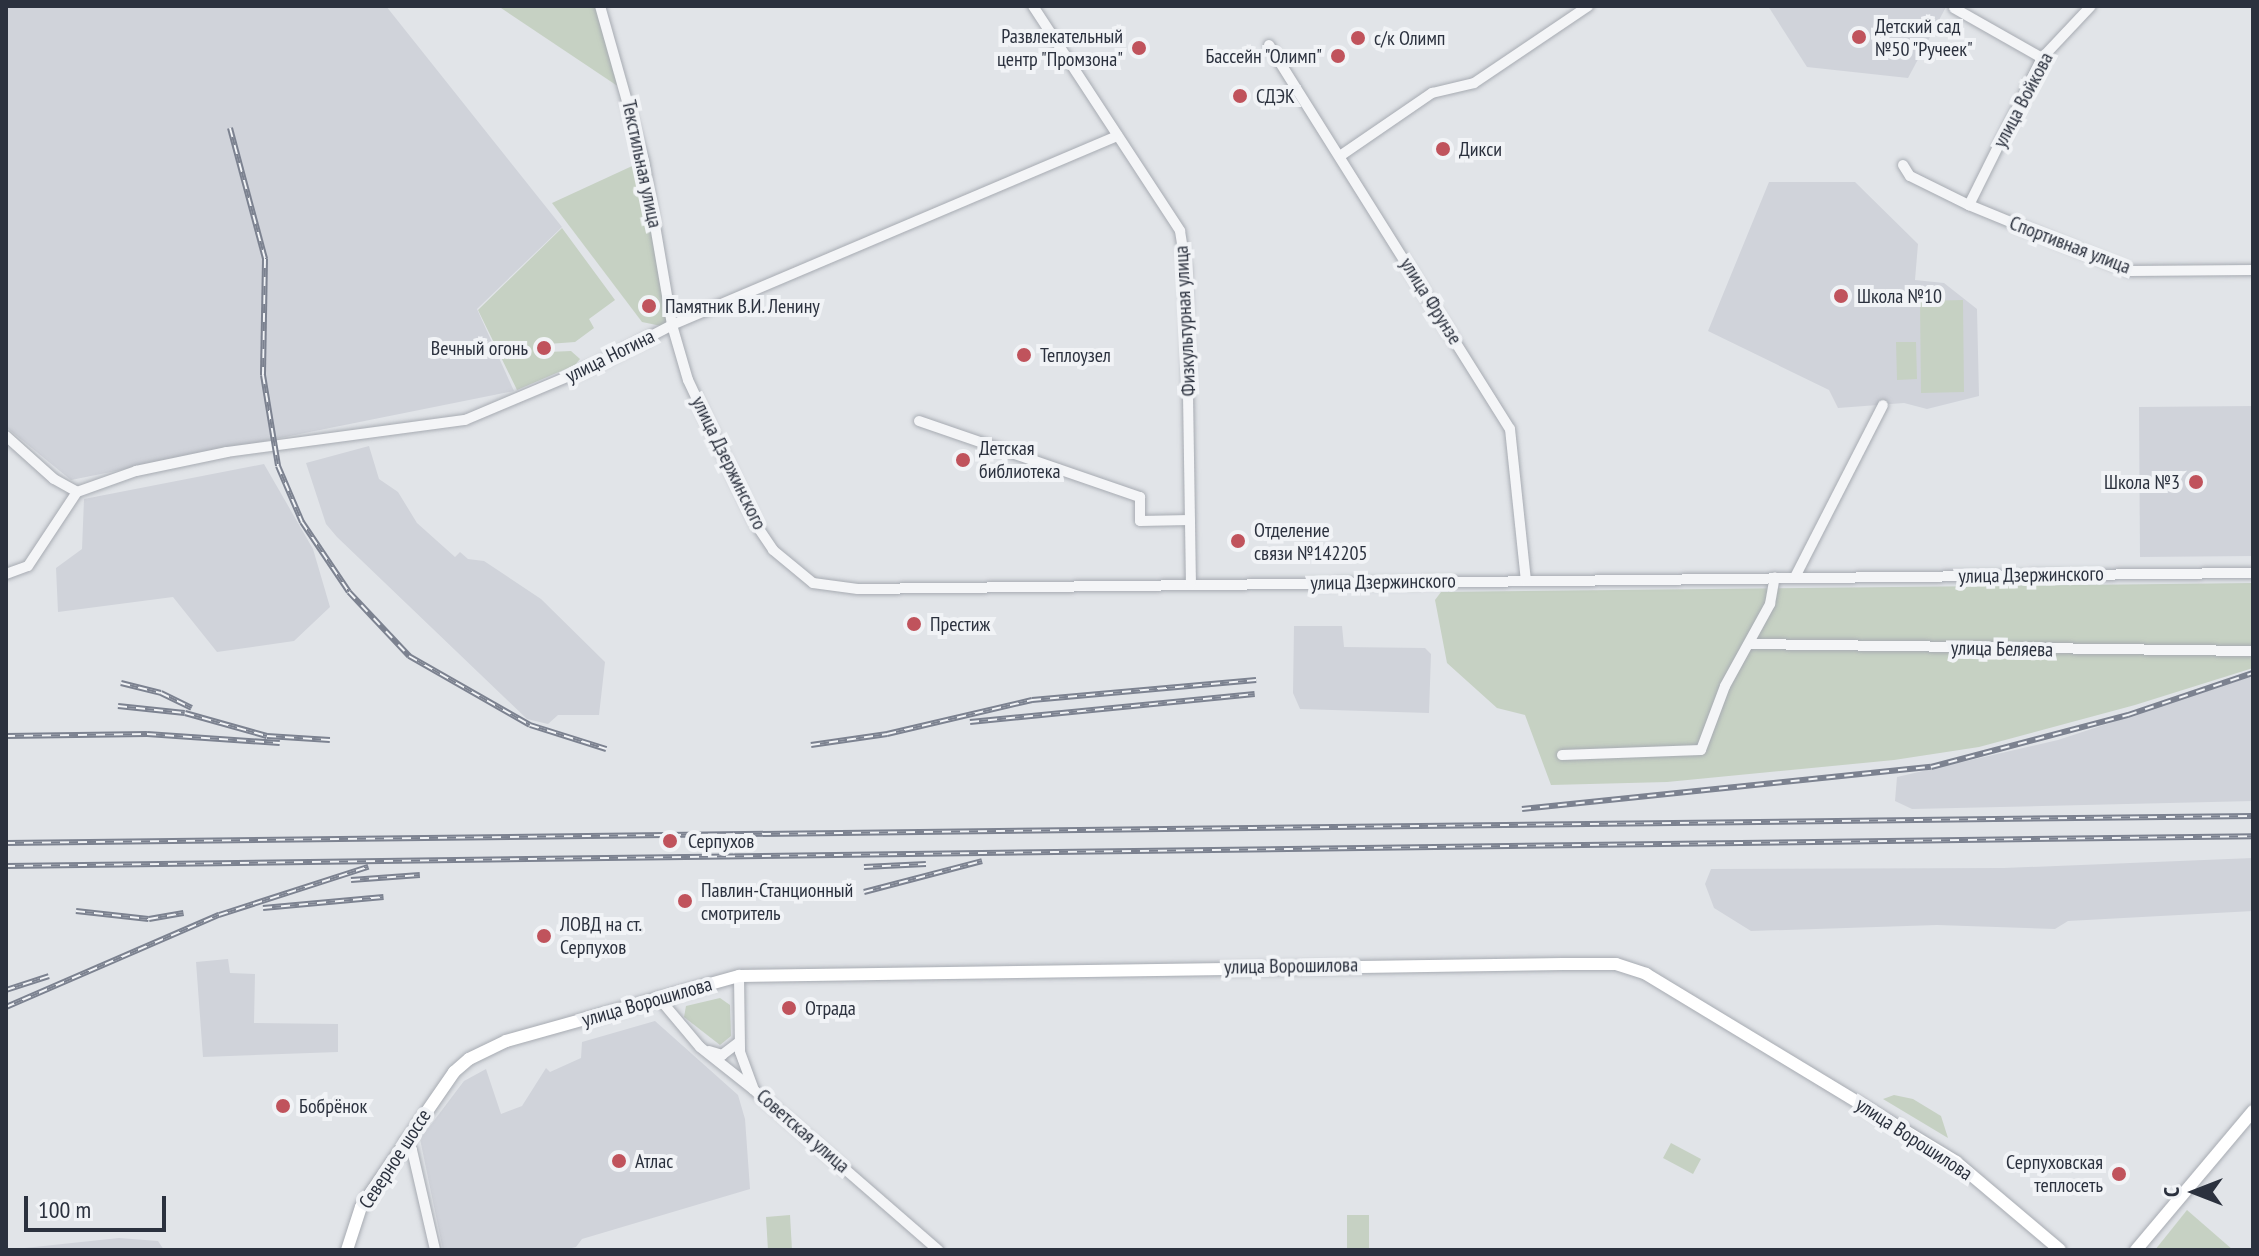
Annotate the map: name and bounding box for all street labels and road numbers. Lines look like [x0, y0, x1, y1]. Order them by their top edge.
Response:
street label: улица Войкова [1988, 48, 2058, 152]
street label: Текстильная улица [617, 98, 667, 230]
street label: Спортивная улица [2006, 211, 2134, 279]
street label: Физкультурная улица [1169, 245, 1201, 397]
street label: улица Фрунзе [1395, 253, 1467, 349]
street label: улица Ногина [562, 324, 658, 388]
street label: улица Дзержинского [686, 392, 772, 534]
street label: улица Дзержинского [1958, 562, 2104, 588]
street label: улица Дзержинского [1310, 569, 1456, 595]
street label: улица Беляева [1951, 636, 2053, 662]
street label: улица Ворошилова [1224, 953, 1358, 979]
street label: улица Ворошилова [579, 972, 715, 1032]
street label: Советская улица [752, 1084, 854, 1178]
street label: улица Ворошилова [1851, 1092, 1977, 1186]
street label: Северное шоссе [354, 1105, 436, 1213]

